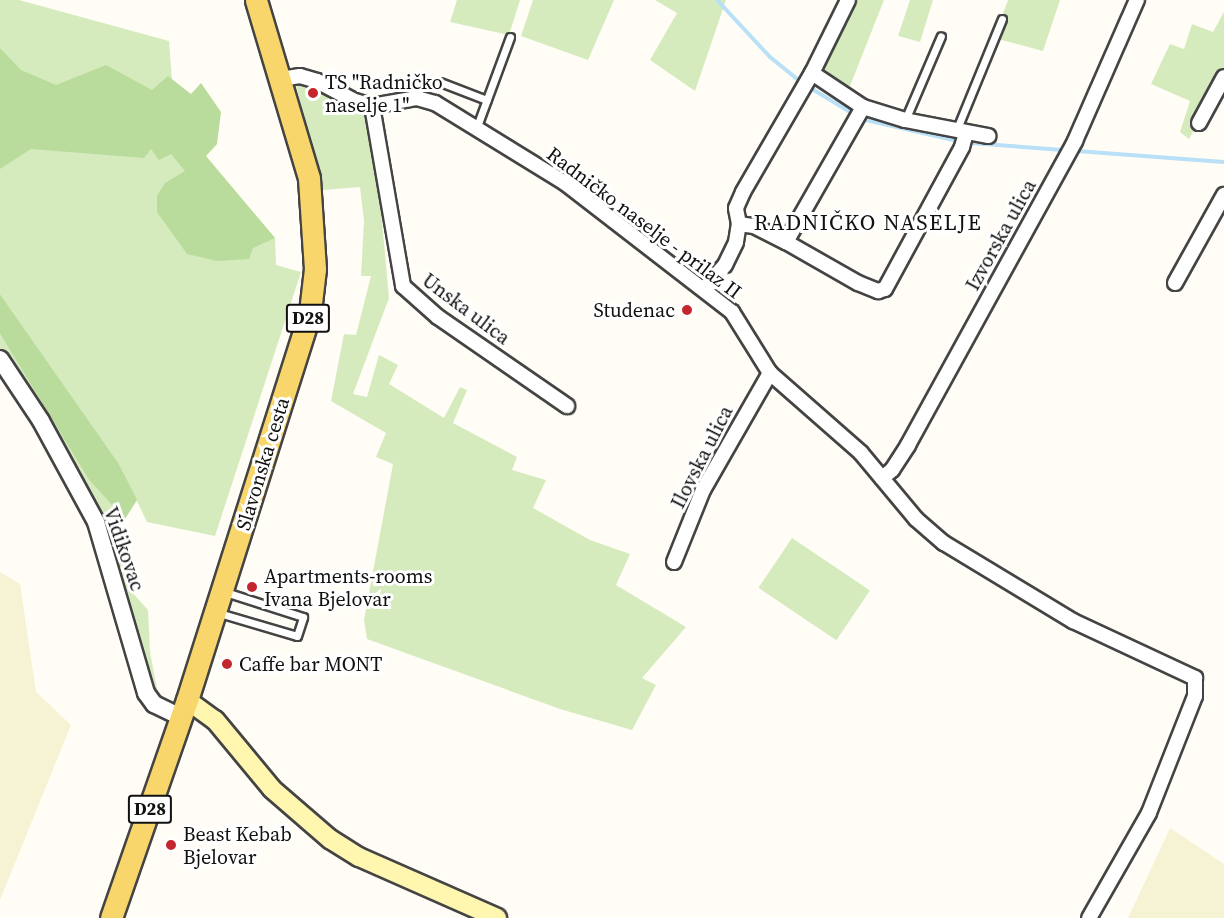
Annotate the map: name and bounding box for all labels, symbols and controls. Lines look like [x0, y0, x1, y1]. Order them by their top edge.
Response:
place label: TS "Radničko naselje 1" [325, 70, 443, 117]
marker: TS "Radničko naselje 1" [306, 86, 320, 100]
street label: Radničko naselje - prilaz II [542, 142, 746, 304]
street label: Izvorska ulica [961, 175, 1041, 295]
district label: RADNIČKO NASELJE [754, 210, 982, 236]
street label: Unska ulica [417, 268, 515, 350]
place label: Studenac [593, 298, 675, 322]
road number: D28 [286, 303, 330, 333]
marker: Studenac [680, 303, 694, 317]
street label: Slavonska cesta [231, 395, 295, 533]
street label: Ilovska ulica [666, 402, 738, 512]
street label: Vidikovac [98, 504, 150, 594]
place label: Apartments-rooms Ivana Bjelovar [264, 564, 432, 611]
marker: Apartments-rooms Ivana Bjelovar [245, 580, 259, 594]
place label: Caffe bar MONT [239, 652, 382, 676]
marker: Caffe bar MONT [220, 657, 234, 671]
road number: D28 [128, 794, 172, 824]
place label: Beast Kebab Bjelovar [183, 822, 292, 869]
marker: Beast Kebab Bjelovar [164, 838, 178, 852]

